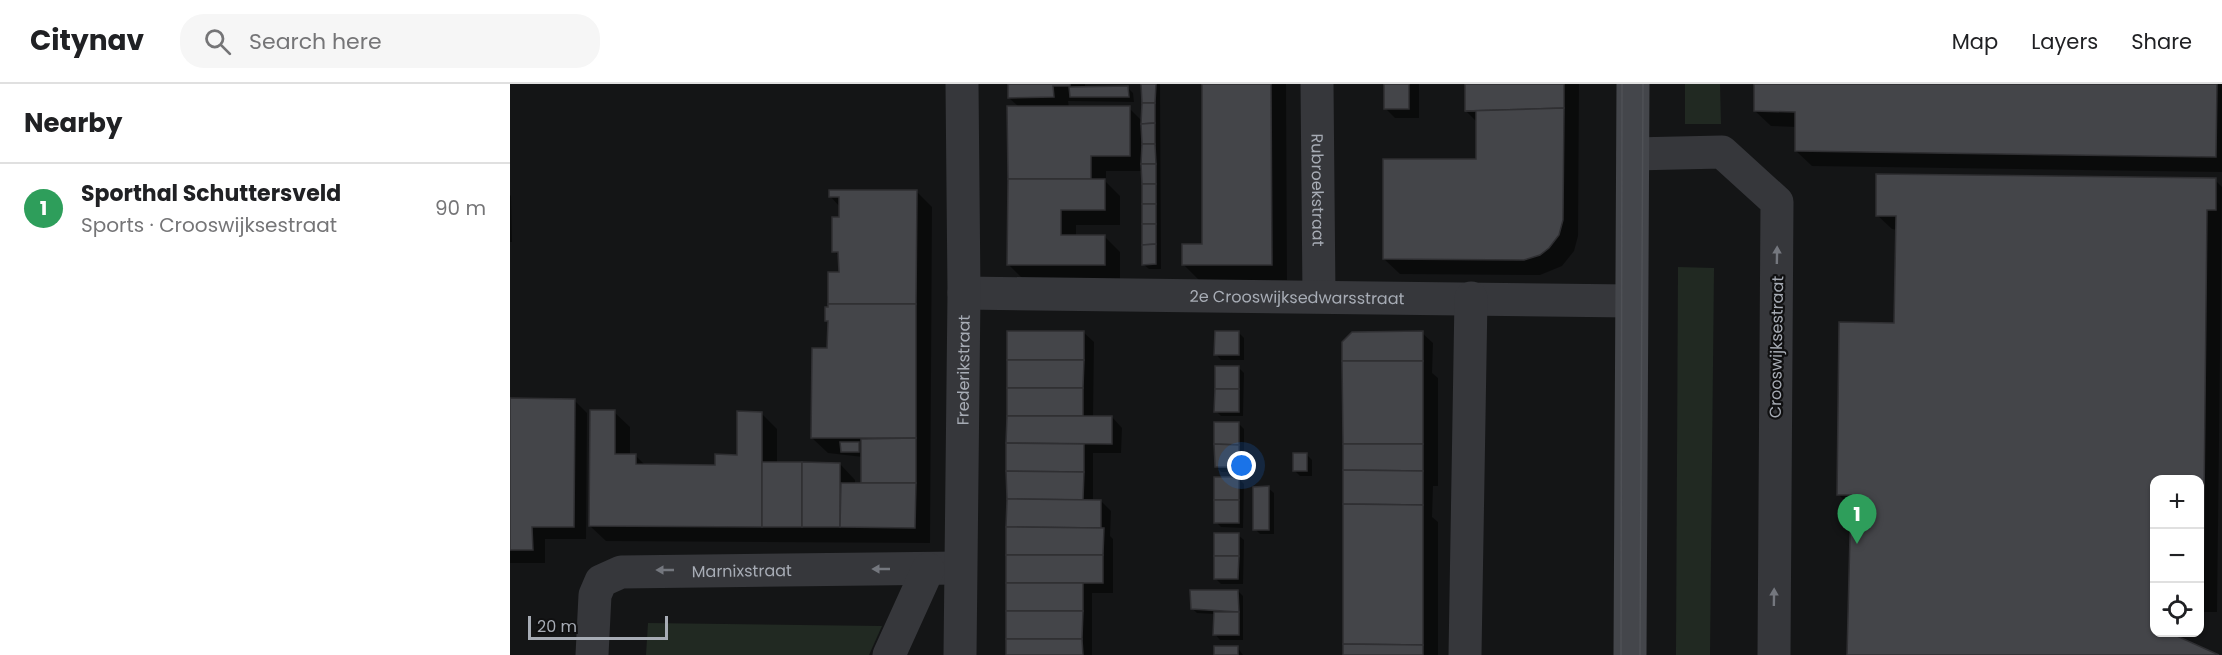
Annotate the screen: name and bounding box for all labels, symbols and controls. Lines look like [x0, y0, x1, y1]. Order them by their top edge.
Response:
search box [180, 14, 600, 68]
text: Citynav [30, 21, 144, 60]
icon: search [201, 25, 234, 58]
text: Search here [249, 26, 382, 57]
text: Map [1952, 27, 1998, 56]
text: Layers [2031, 27, 2098, 56]
text: Share [2131, 27, 2192, 56]
text: Nearby [24, 105, 122, 141]
street label: Rubroekstraat [1305, 133, 1330, 247]
text: Sporthal Schuttersveld [81, 178, 341, 209]
text: 1 [40, 194, 47, 222]
text: 90 m [435, 194, 486, 222]
text: Sports · Crooswijksestraat [81, 211, 337, 239]
one-way arrow [1772, 245, 1782, 264]
street label: Crooswijksestraat [1764, 276, 1789, 418]
street label: 2e Crooswijksedwarsstraat [1189, 285, 1405, 310]
street label: Frederikstraat [952, 314, 976, 425]
your location [1227, 451, 1256, 480]
map controls [2150, 475, 2204, 637]
button: + [2150, 475, 2204, 529]
pin: 1 [1838, 494, 1876, 544]
button: − [2150, 529, 2204, 583]
street label: Marnixstraat [692, 559, 792, 583]
one-way arrow [871, 564, 890, 574]
one-way arrow [655, 565, 674, 575]
button: locate [2150, 583, 2204, 637]
one-way arrow [1769, 587, 1779, 606]
scale bar [528, 613, 668, 640]
text: 20 m [537, 615, 577, 638]

